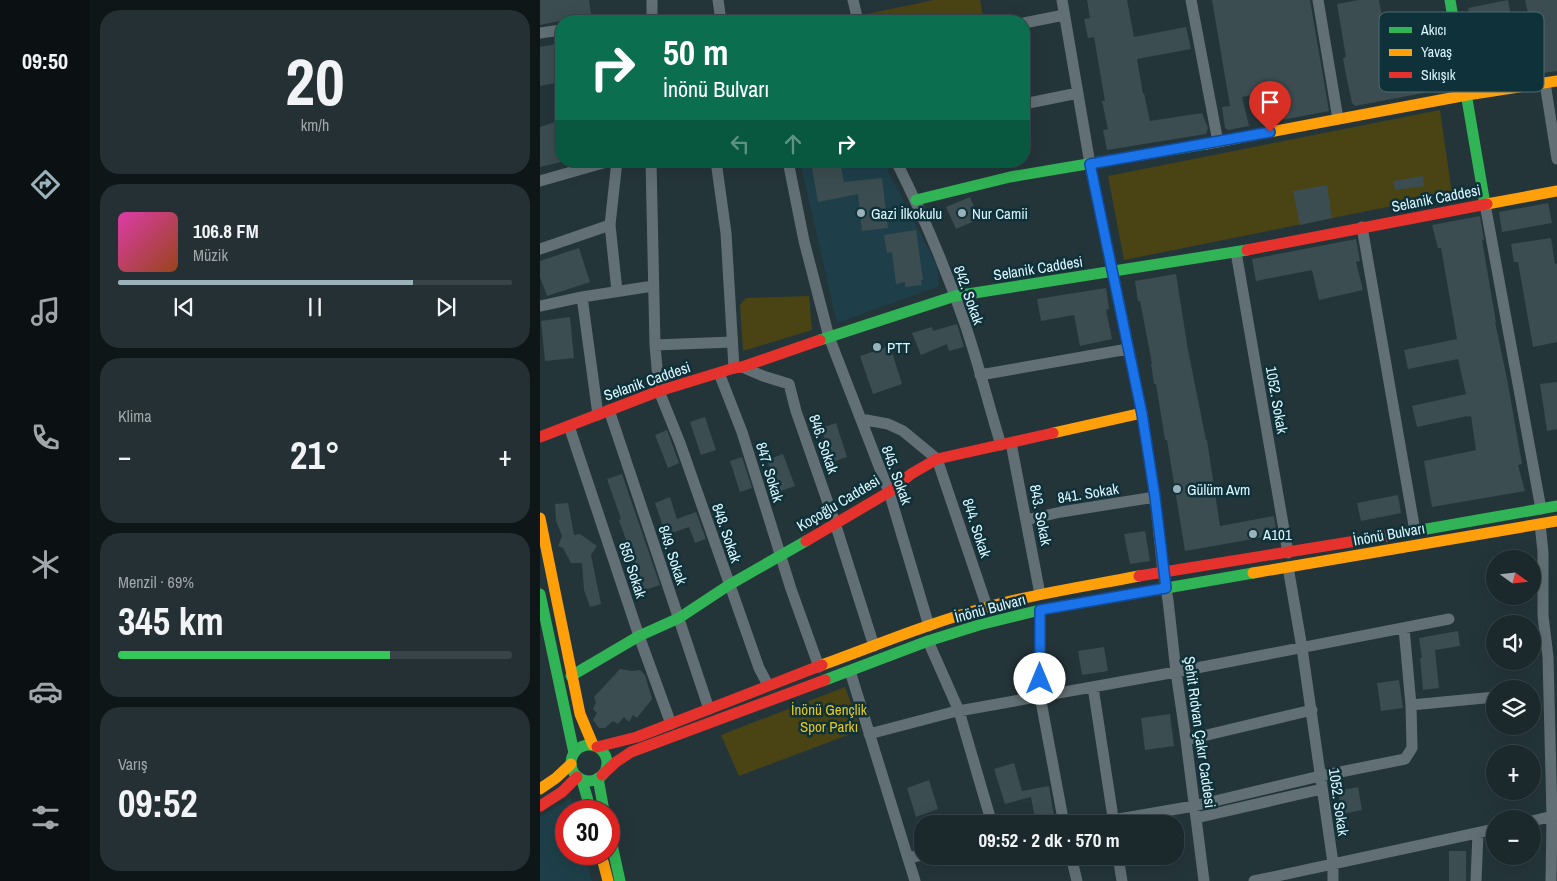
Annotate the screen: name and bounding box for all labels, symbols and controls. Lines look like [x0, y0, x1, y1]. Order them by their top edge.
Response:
legend [1379, 12, 1544, 92]
text: Akıcı [1420, 21, 1447, 39]
text: 50 m [663, 29, 728, 76]
icon: right [580, 35, 645, 100]
text: 20 [285, 38, 345, 125]
text: Yavaş [1421, 43, 1452, 61]
text: 09:50 [22, 46, 68, 76]
text: Sıkışık [1421, 66, 1456, 84]
text: İnönü Bulvarı [663, 74, 769, 104]
pin [1249, 81, 1291, 132]
icon: arrive [1256, 88, 1284, 116]
text: km/h [301, 114, 329, 136]
icon: left [726, 130, 754, 158]
icon: ahead [779, 130, 807, 158]
icon: right [832, 130, 860, 158]
icon: directions [28, 167, 63, 202]
street label: Selanik Caddesi [1390, 179, 1482, 217]
place label: Gazi İlkokulu [871, 203, 942, 224]
place label: Nur Camii [972, 203, 1028, 224]
marker: Gazi İlkokulu [855, 207, 867, 219]
marker: Nur Camii [956, 207, 968, 219]
text: 106.8 FM [193, 218, 259, 244]
text: Müzik [193, 244, 228, 266]
street label: Selanik Caddesi [992, 251, 1084, 285]
street label: 842. Sokak [949, 262, 990, 328]
icon: previous [170, 293, 198, 321]
icon: pause [301, 293, 329, 321]
icon: next [432, 293, 460, 321]
icon: music [28, 294, 63, 329]
place label: PTT [887, 337, 911, 358]
marker: PTT [871, 341, 883, 353]
street label: Selanik Caddesi [601, 356, 693, 406]
street label: 1052. Sokak [1261, 365, 1293, 436]
text: Klima [118, 405, 152, 427]
street label: 846. Sokak [804, 411, 844, 477]
icon: phone [28, 420, 63, 455]
text: 21° [290, 430, 340, 481]
text: − [118, 437, 131, 475]
text: + [499, 437, 512, 475]
street label: 847. Sokak [751, 440, 789, 505]
street label: 845. Sokak [877, 442, 918, 508]
street label: Koçoğlu Caddesi [792, 470, 884, 536]
street label: 841. Sokak [1056, 478, 1121, 508]
place label: Gülüm Avm [1187, 479, 1250, 500]
street label: 843. Sokak [1025, 483, 1057, 548]
marker: Gülüm Avm [1171, 483, 1183, 495]
street label: 844. Sokak [958, 495, 997, 561]
street label: 848. Sokak [707, 500, 747, 566]
street label: İnönü Bulvarı [1351, 517, 1427, 551]
street label: 849. Sokak [654, 522, 693, 588]
place label: A101 [1262, 524, 1292, 545]
marker: A101 [1247, 528, 1259, 540]
street label: 850 Sokak [614, 539, 652, 602]
icon: climate [28, 547, 63, 582]
north arrow [1486, 550, 1541, 605]
map controls [1486, 550, 1541, 865]
text: Menzil · 69% [118, 571, 194, 593]
street label: İnönü Bulvarı [952, 588, 1028, 628]
text: 345 km [118, 596, 224, 647]
button: sound [1486, 615, 1541, 670]
position arrow [1013, 652, 1065, 704]
street label: Şehit Rıdvan Çakır Caddesi [1179, 655, 1221, 809]
icon: car [28, 674, 63, 709]
button: layers [1486, 680, 1541, 735]
park label: İnönü Gençlik Spor Parkı [791, 699, 868, 737]
button: + [1486, 745, 1541, 800]
text: Varış [118, 753, 148, 775]
street label: 1052. Sokak [1324, 767, 1354, 838]
text: 09:52 [118, 778, 198, 829]
icon: filters [28, 800, 63, 835]
speed limit sign: 30 [555, 800, 620, 865]
button: − [1486, 810, 1541, 865]
text: 09:52 · 2 dk · 570 m [978, 827, 1120, 853]

